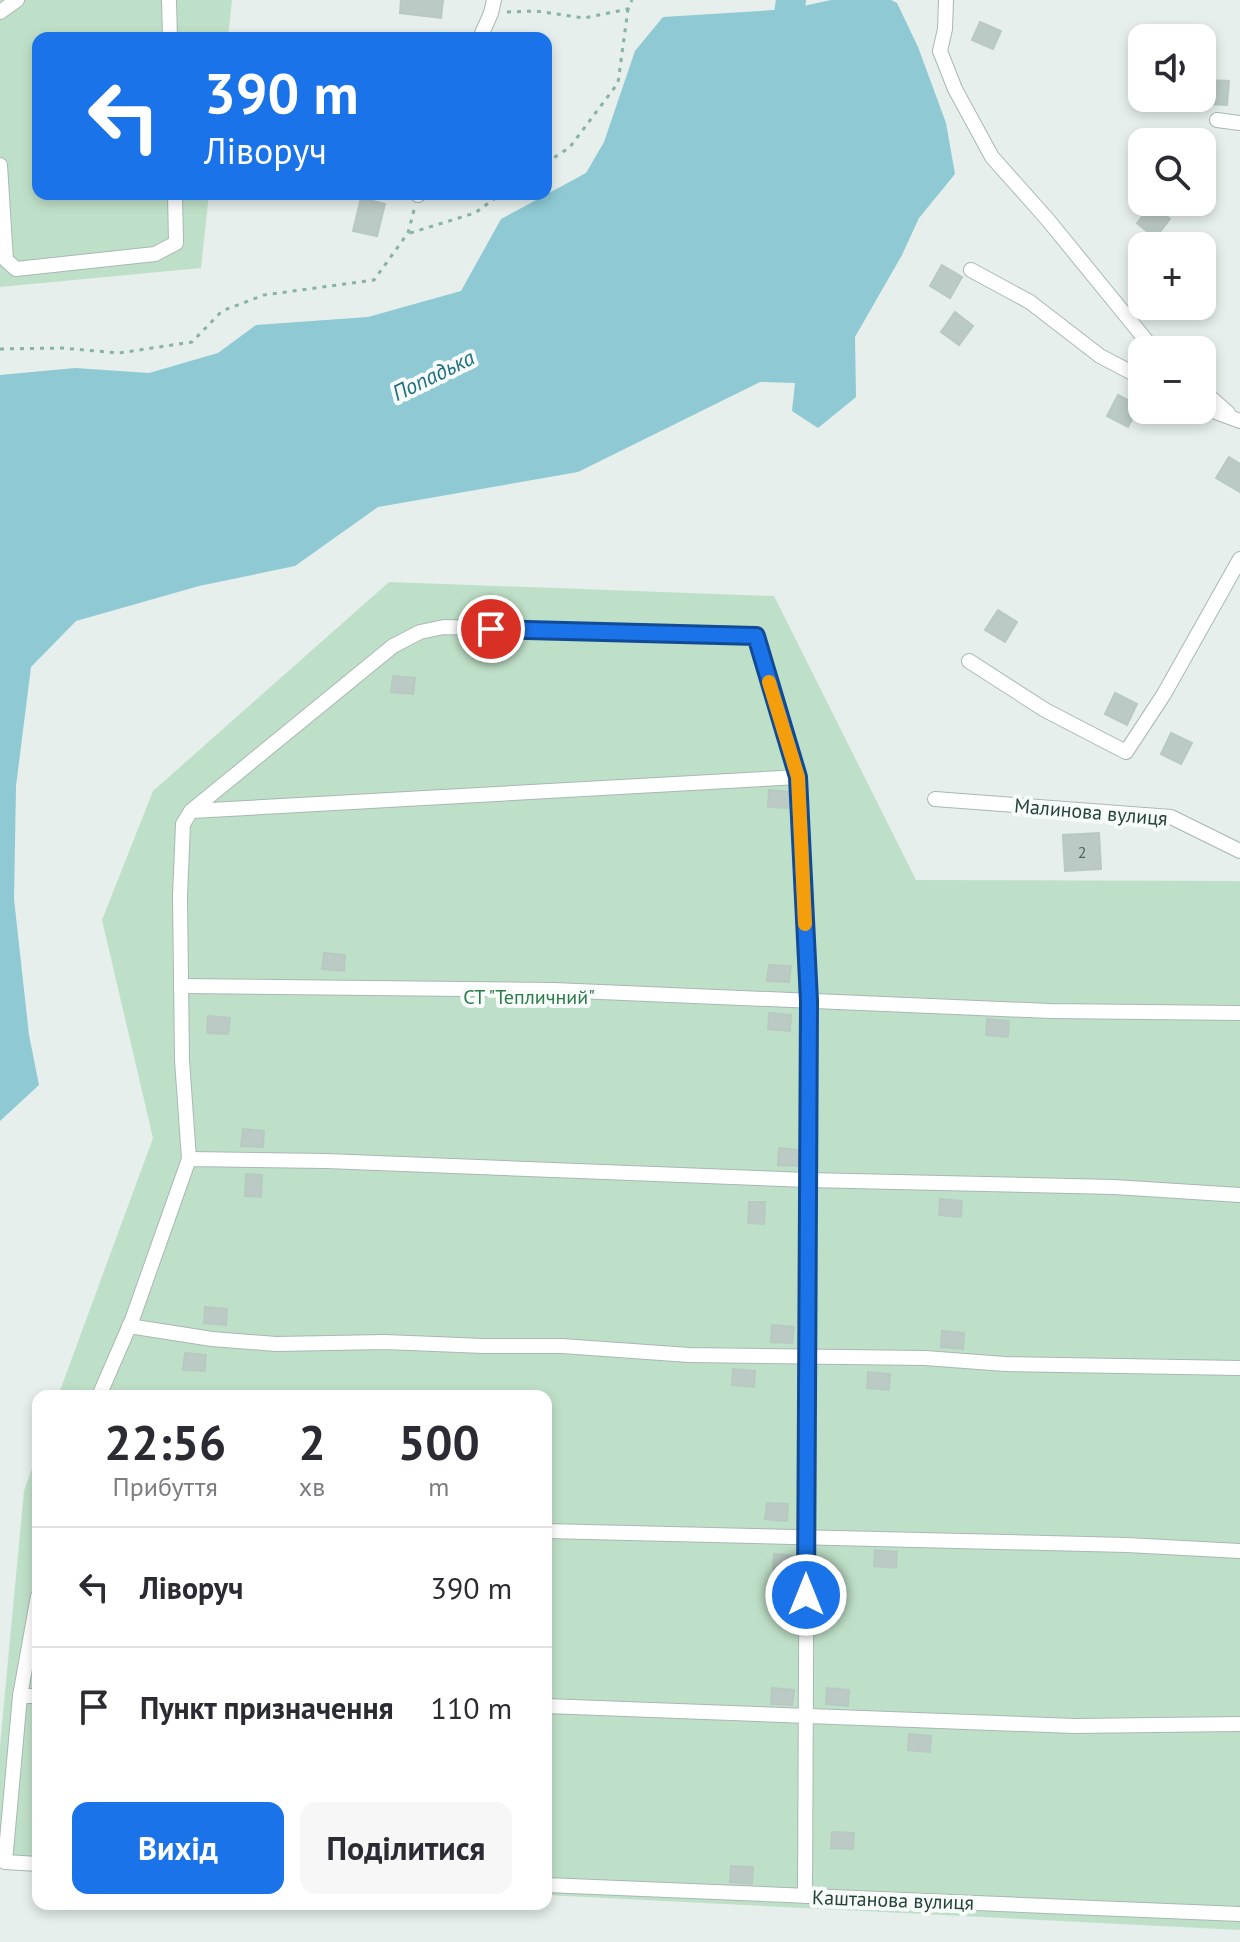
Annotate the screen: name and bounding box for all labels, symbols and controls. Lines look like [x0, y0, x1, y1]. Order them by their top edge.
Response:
map controls [1128, 24, 1216, 424]
button: sound [1128, 24, 1216, 112]
text: 390 m [204, 57, 359, 129]
icon: left [72, 64, 176, 168]
text: Ліворуч [204, 127, 327, 174]
button: search [1128, 128, 1216, 216]
button: + [1128, 232, 1216, 320]
button: − [1128, 336, 1216, 424]
water label: Попадька [387, 343, 479, 407]
pin [457, 595, 525, 663]
icon: arrive [469, 607, 513, 651]
street label: Малинова вулиця [1013, 792, 1169, 832]
house number: 2 [1078, 842, 1086, 862]
park label: СТ "Тепличний" [463, 984, 595, 1010]
text: 22:56 [104, 1411, 226, 1473]
text: 2 [298, 1411, 326, 1473]
text: 500 [398, 1411, 480, 1473]
text: Прибуття [113, 1470, 218, 1503]
text: хв [299, 1470, 325, 1503]
text: m [428, 1470, 449, 1503]
position arrow [764, 1553, 848, 1637]
icon: left [72, 1565, 116, 1609]
text: Ліворуч [140, 1568, 243, 1607]
text: 390 m [431, 1568, 512, 1607]
icon: arrive [72, 1685, 116, 1729]
text: Пункт призначення [140, 1688, 394, 1727]
text: 110 m [431, 1688, 512, 1727]
button: Вихід [72, 1802, 284, 1894]
button: Поділитися [300, 1802, 512, 1894]
street label: Каштанова вулиця [812, 1884, 974, 1916]

